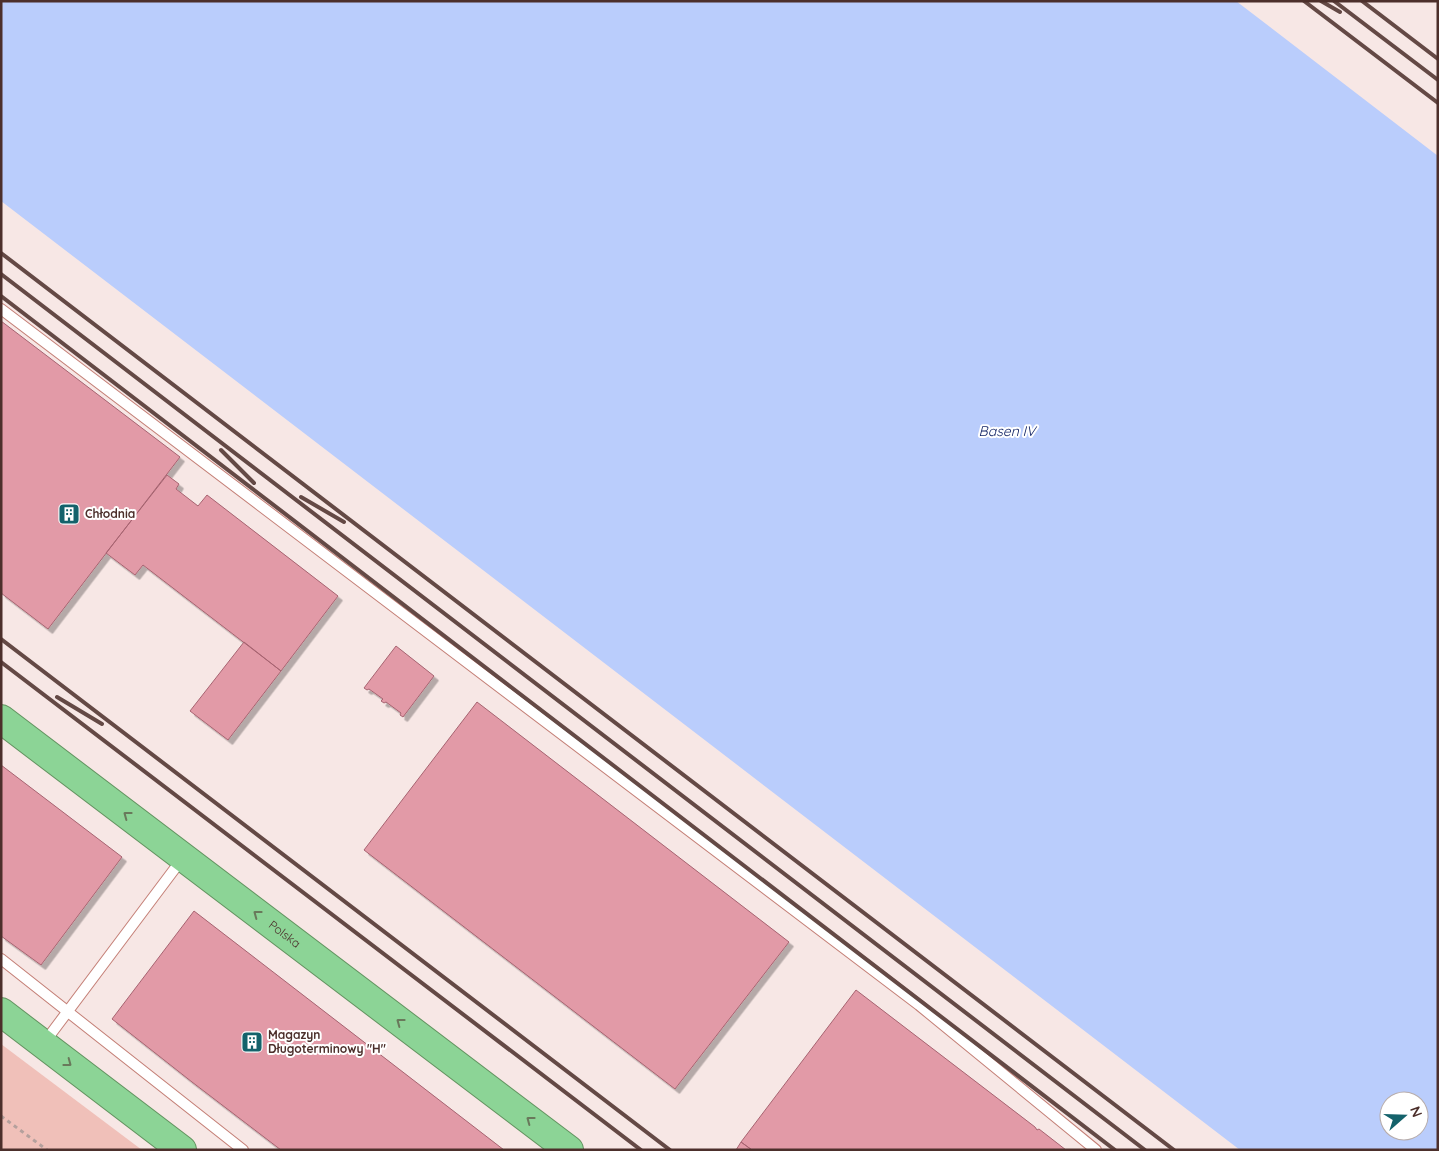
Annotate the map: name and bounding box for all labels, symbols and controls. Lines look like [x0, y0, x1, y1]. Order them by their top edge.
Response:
water label: Basen IV [979, 422, 1038, 440]
building icon: Chłodnia [57, 502, 81, 526]
place label: Chłodnia [85, 506, 135, 521]
one-way arrow [124, 813, 133, 821]
one-way arrow [253, 911, 263, 920]
street label: Polska [266, 917, 304, 951]
one-way arrow [397, 1020, 406, 1028]
place label: Magazyn Długoterminowy "H" [268, 1027, 386, 1056]
building icon: Magazyn Długoterminowy "H" [240, 1030, 264, 1054]
one-way arrow [62, 1057, 72, 1066]
north arrow [1379, 1091, 1429, 1141]
text: N [1406, 1104, 1426, 1119]
one-way arrow [527, 1118, 536, 1126]

